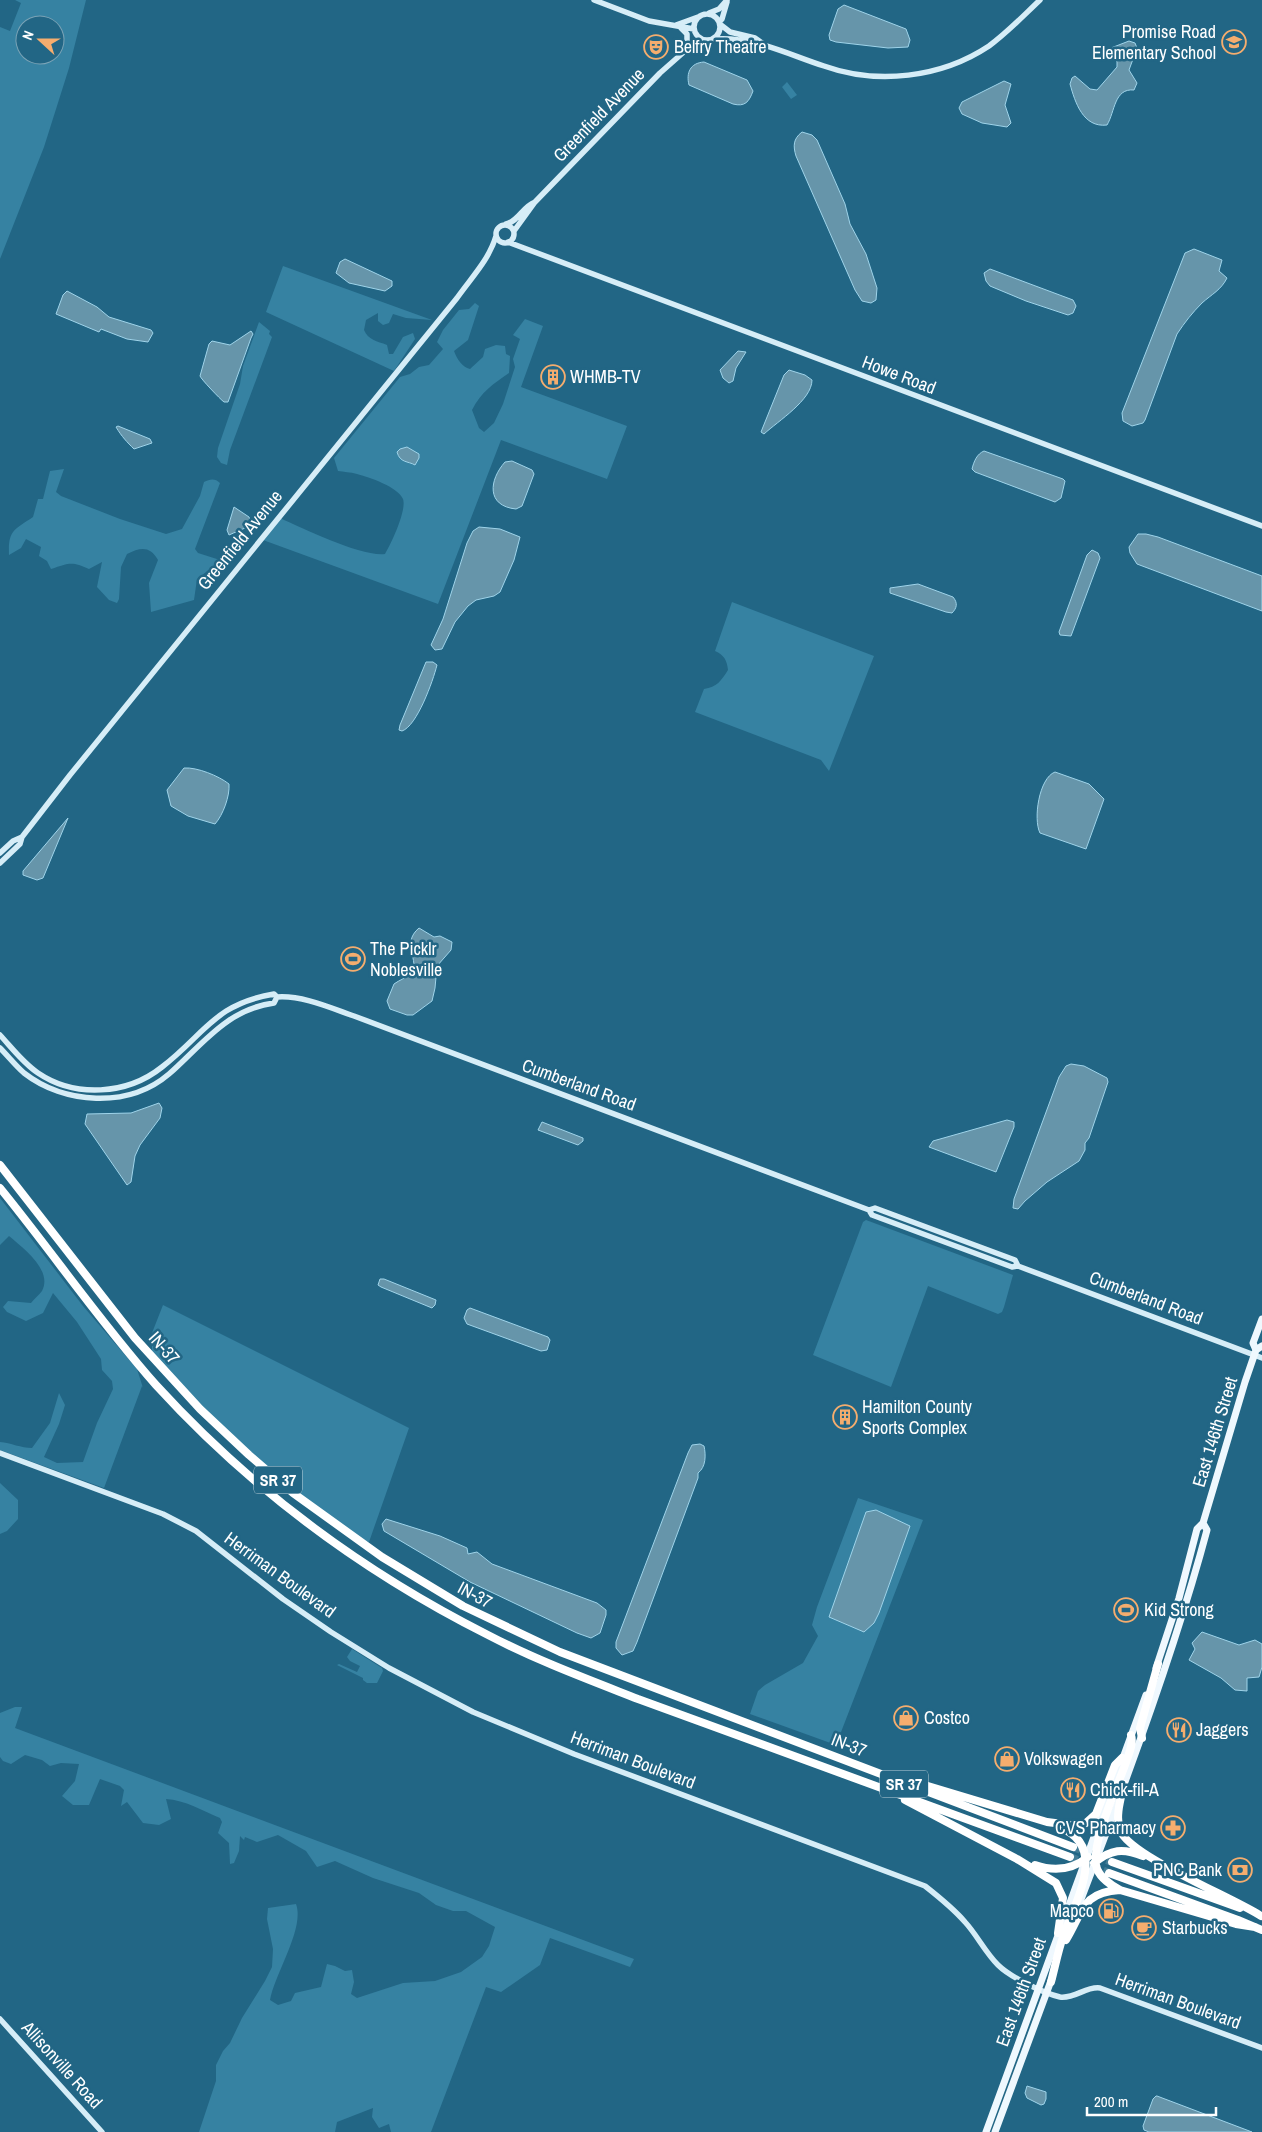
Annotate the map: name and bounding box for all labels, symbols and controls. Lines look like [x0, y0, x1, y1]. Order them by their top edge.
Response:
north arrow [15, 15, 65, 65]
place label: Promise Road Elementary School [1092, 19, 1216, 65]
text: N [18, 28, 38, 42]
school or university icon: Promise Road Elementary School [1221, 29, 1247, 55]
theatre icon: Belfry Theatre [643, 34, 669, 60]
place label: Belfry Theatre [674, 34, 766, 59]
street label: Greenfield Avenue [547, 62, 650, 167]
street label: Howe Road [859, 349, 940, 400]
building icon: WHMB-TV [540, 364, 566, 390]
place label: WHMB-TV [570, 364, 641, 389]
street label: Greenfield Avenue [191, 484, 288, 595]
place label: The Picklr Noblesville [370, 936, 442, 982]
sports icon: The Picklr Noblesville [340, 946, 366, 972]
street label: Cumberland Road [519, 1052, 640, 1117]
street label: Cumberland Road [1086, 1264, 1207, 1331]
street label: IN-37 [143, 1326, 186, 1369]
street label: East 146th Street [1186, 1374, 1243, 1490]
place label: Hamilton County Sports Complex [862, 1394, 973, 1440]
building icon: Hamilton County Sports Complex [832, 1404, 858, 1430]
road number: SR 37 [254, 1466, 302, 1494]
street label: Herriman Boulevard [220, 1526, 341, 1624]
street label: IN-37 [453, 1575, 497, 1614]
sports icon: Kid Strong [1113, 1597, 1139, 1623]
place label: Kid Strong [1144, 1597, 1215, 1622]
shop icon: Costco [893, 1705, 919, 1731]
place label: Costco [924, 1705, 970, 1730]
restaurant icon: Jaggers [1166, 1717, 1192, 1743]
place label: Jaggers [1196, 1717, 1249, 1742]
street label: Herriman Boulevard [567, 1724, 699, 1795]
street label: IN-37 [828, 1726, 871, 1763]
shop icon: Volkswagen [994, 1746, 1020, 1772]
place label: Volkswagen [1024, 1746, 1103, 1771]
road number: SR 37 [880, 1770, 928, 1798]
restaurant icon: Chick-fil-A [1060, 1777, 1086, 1803]
place label: Chick-fil-A [1090, 1777, 1159, 1802]
place label: CVS Pharmacy [1055, 1815, 1157, 1840]
pharmacy icon: CVS Pharmacy [1160, 1815, 1186, 1841]
place label: PNC Bank [1153, 1857, 1223, 1882]
bank icon: PNC Bank [1227, 1857, 1253, 1883]
place label: Mapco [1050, 1898, 1094, 1923]
fuel station icon: Mapco [1098, 1898, 1124, 1924]
cafe icon: Starbucks [1131, 1915, 1157, 1941]
place label: Starbucks [1162, 1915, 1228, 1940]
street label: East 146th Street [989, 1934, 1052, 2050]
street label: Herriman Boulevard [1112, 1966, 1245, 2035]
street label: Allisonville Road [16, 2015, 108, 2114]
scale bar [1087, 2084, 1216, 2116]
text: 200 m [1094, 2091, 1128, 2112]

